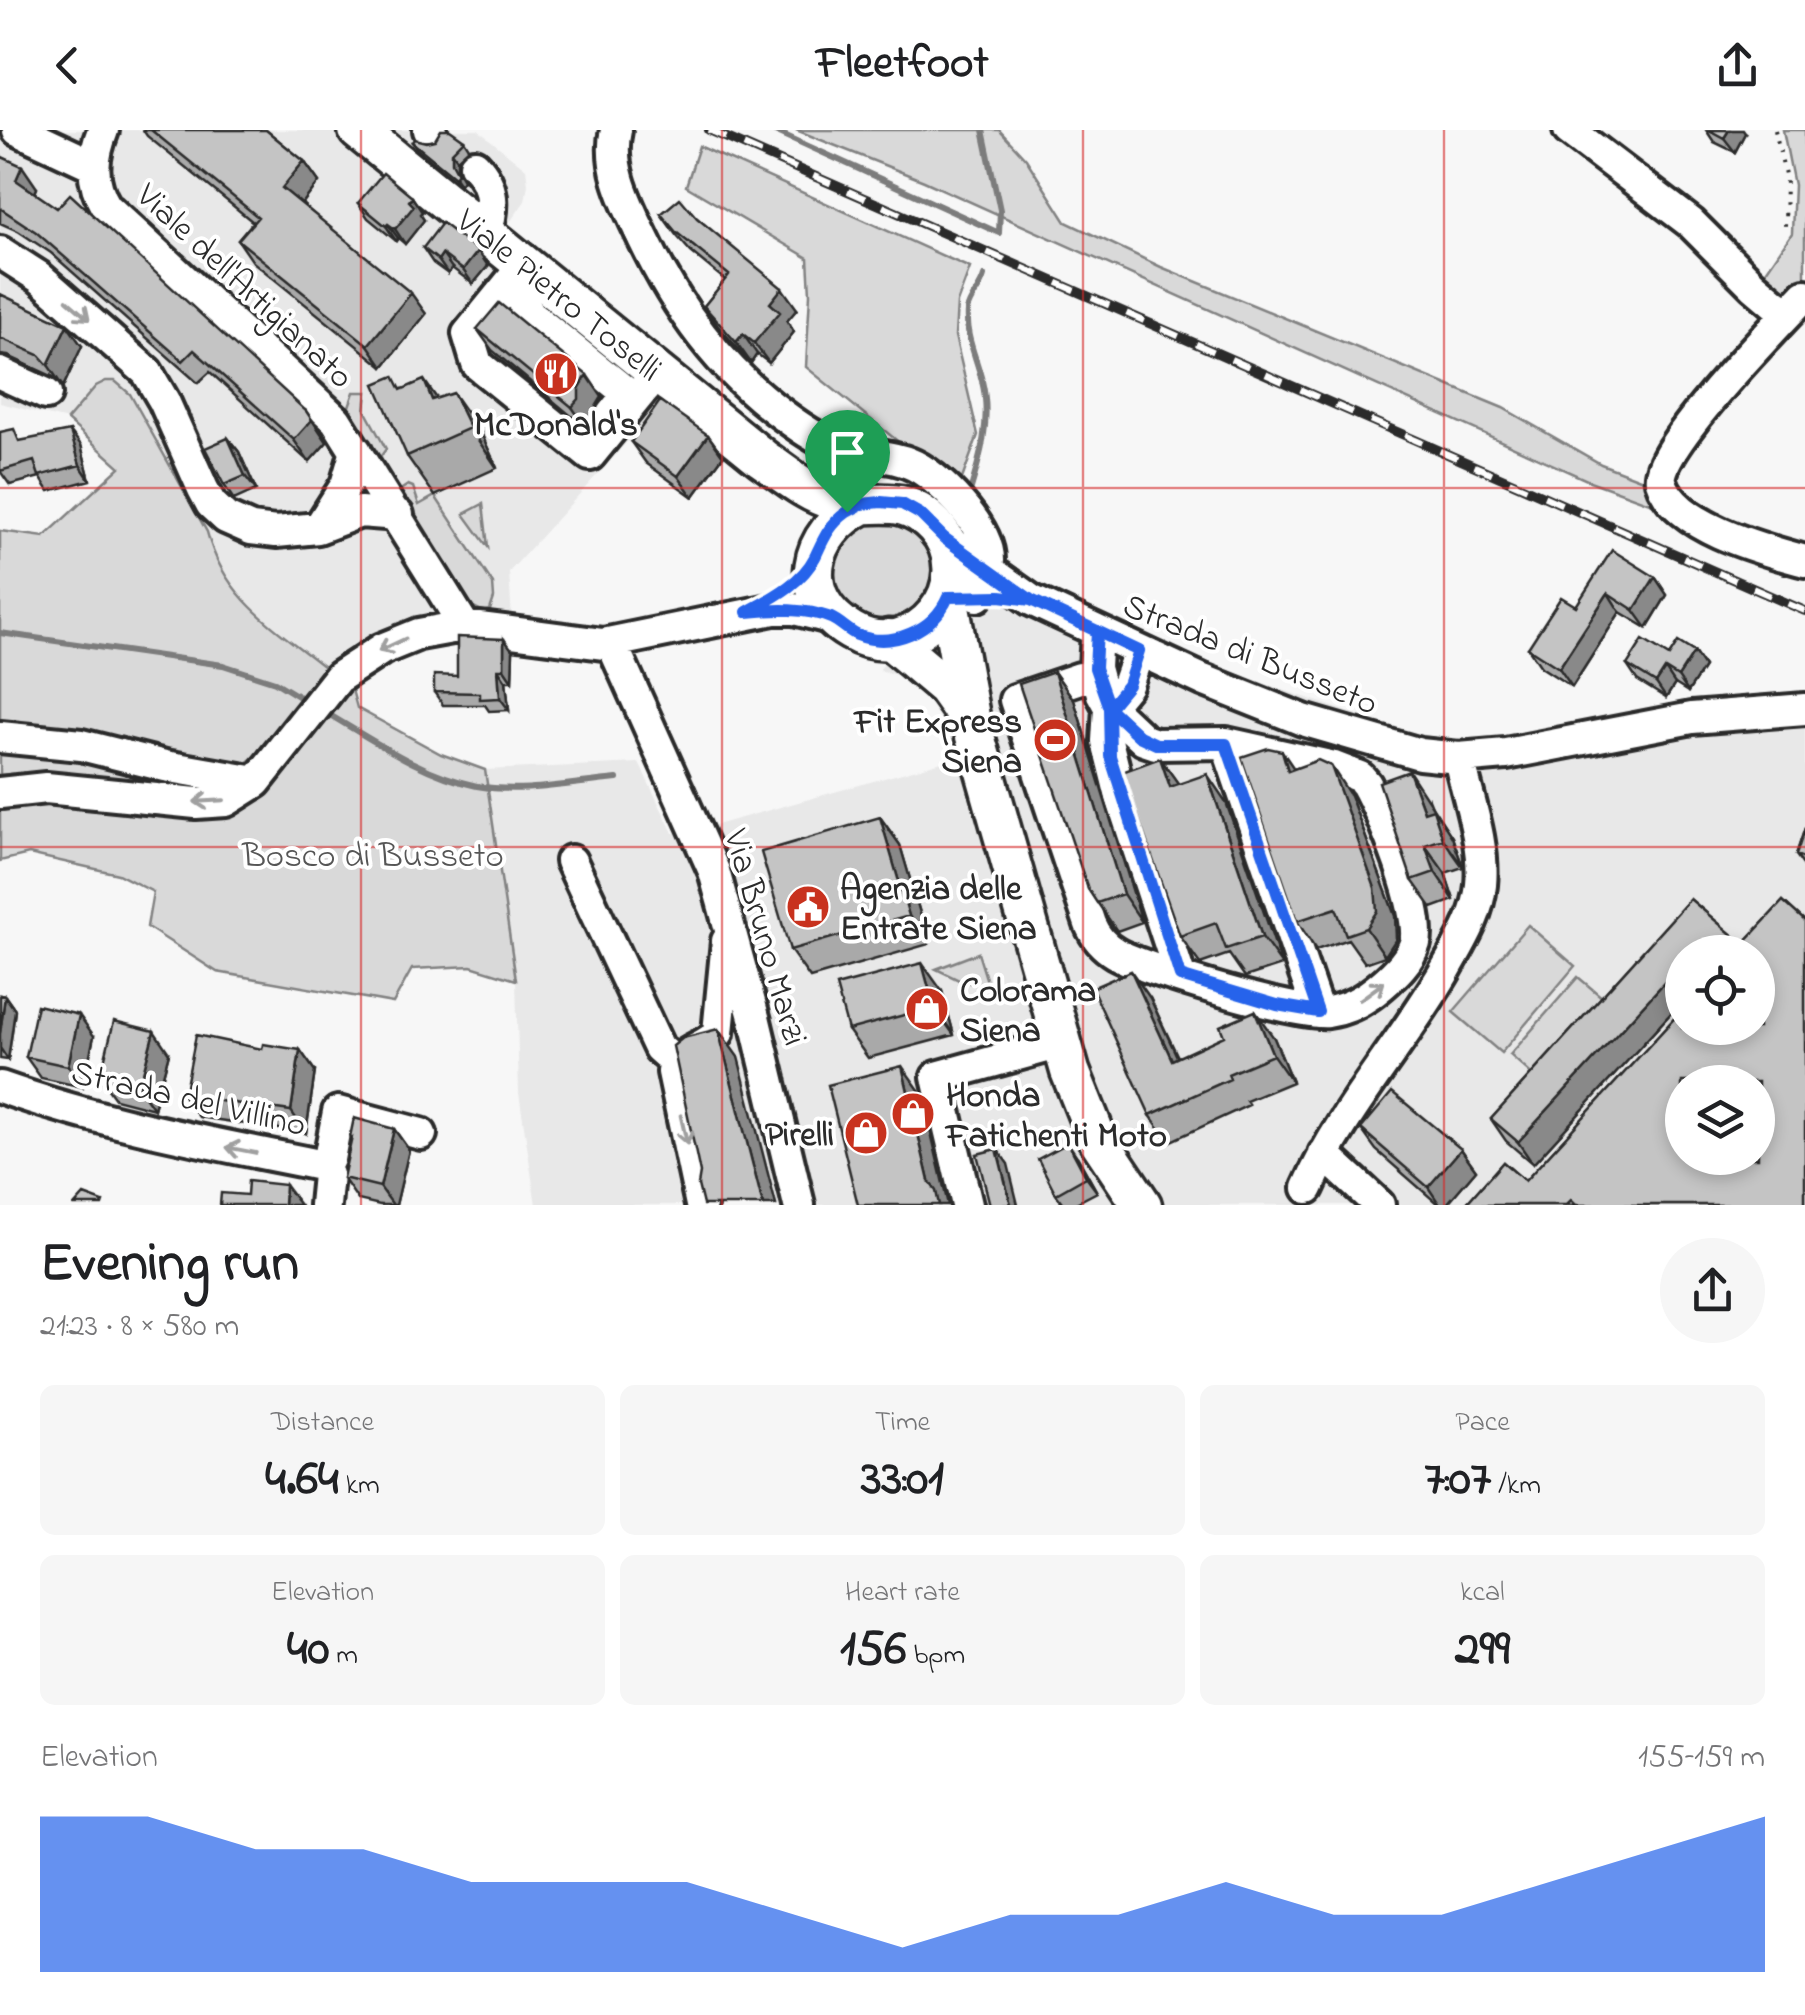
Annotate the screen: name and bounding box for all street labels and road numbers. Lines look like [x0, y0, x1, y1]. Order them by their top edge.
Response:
street label: Viale dell'Artigianato [122, 172, 364, 402]
street label: Viale Pietro Toselli [443, 197, 672, 396]
street label: Strada di Busseto [1115, 582, 1385, 731]
street label: Via Bruno Marzi [708, 823, 819, 1052]
street label: Strada del Villino [66, 1049, 311, 1152]

